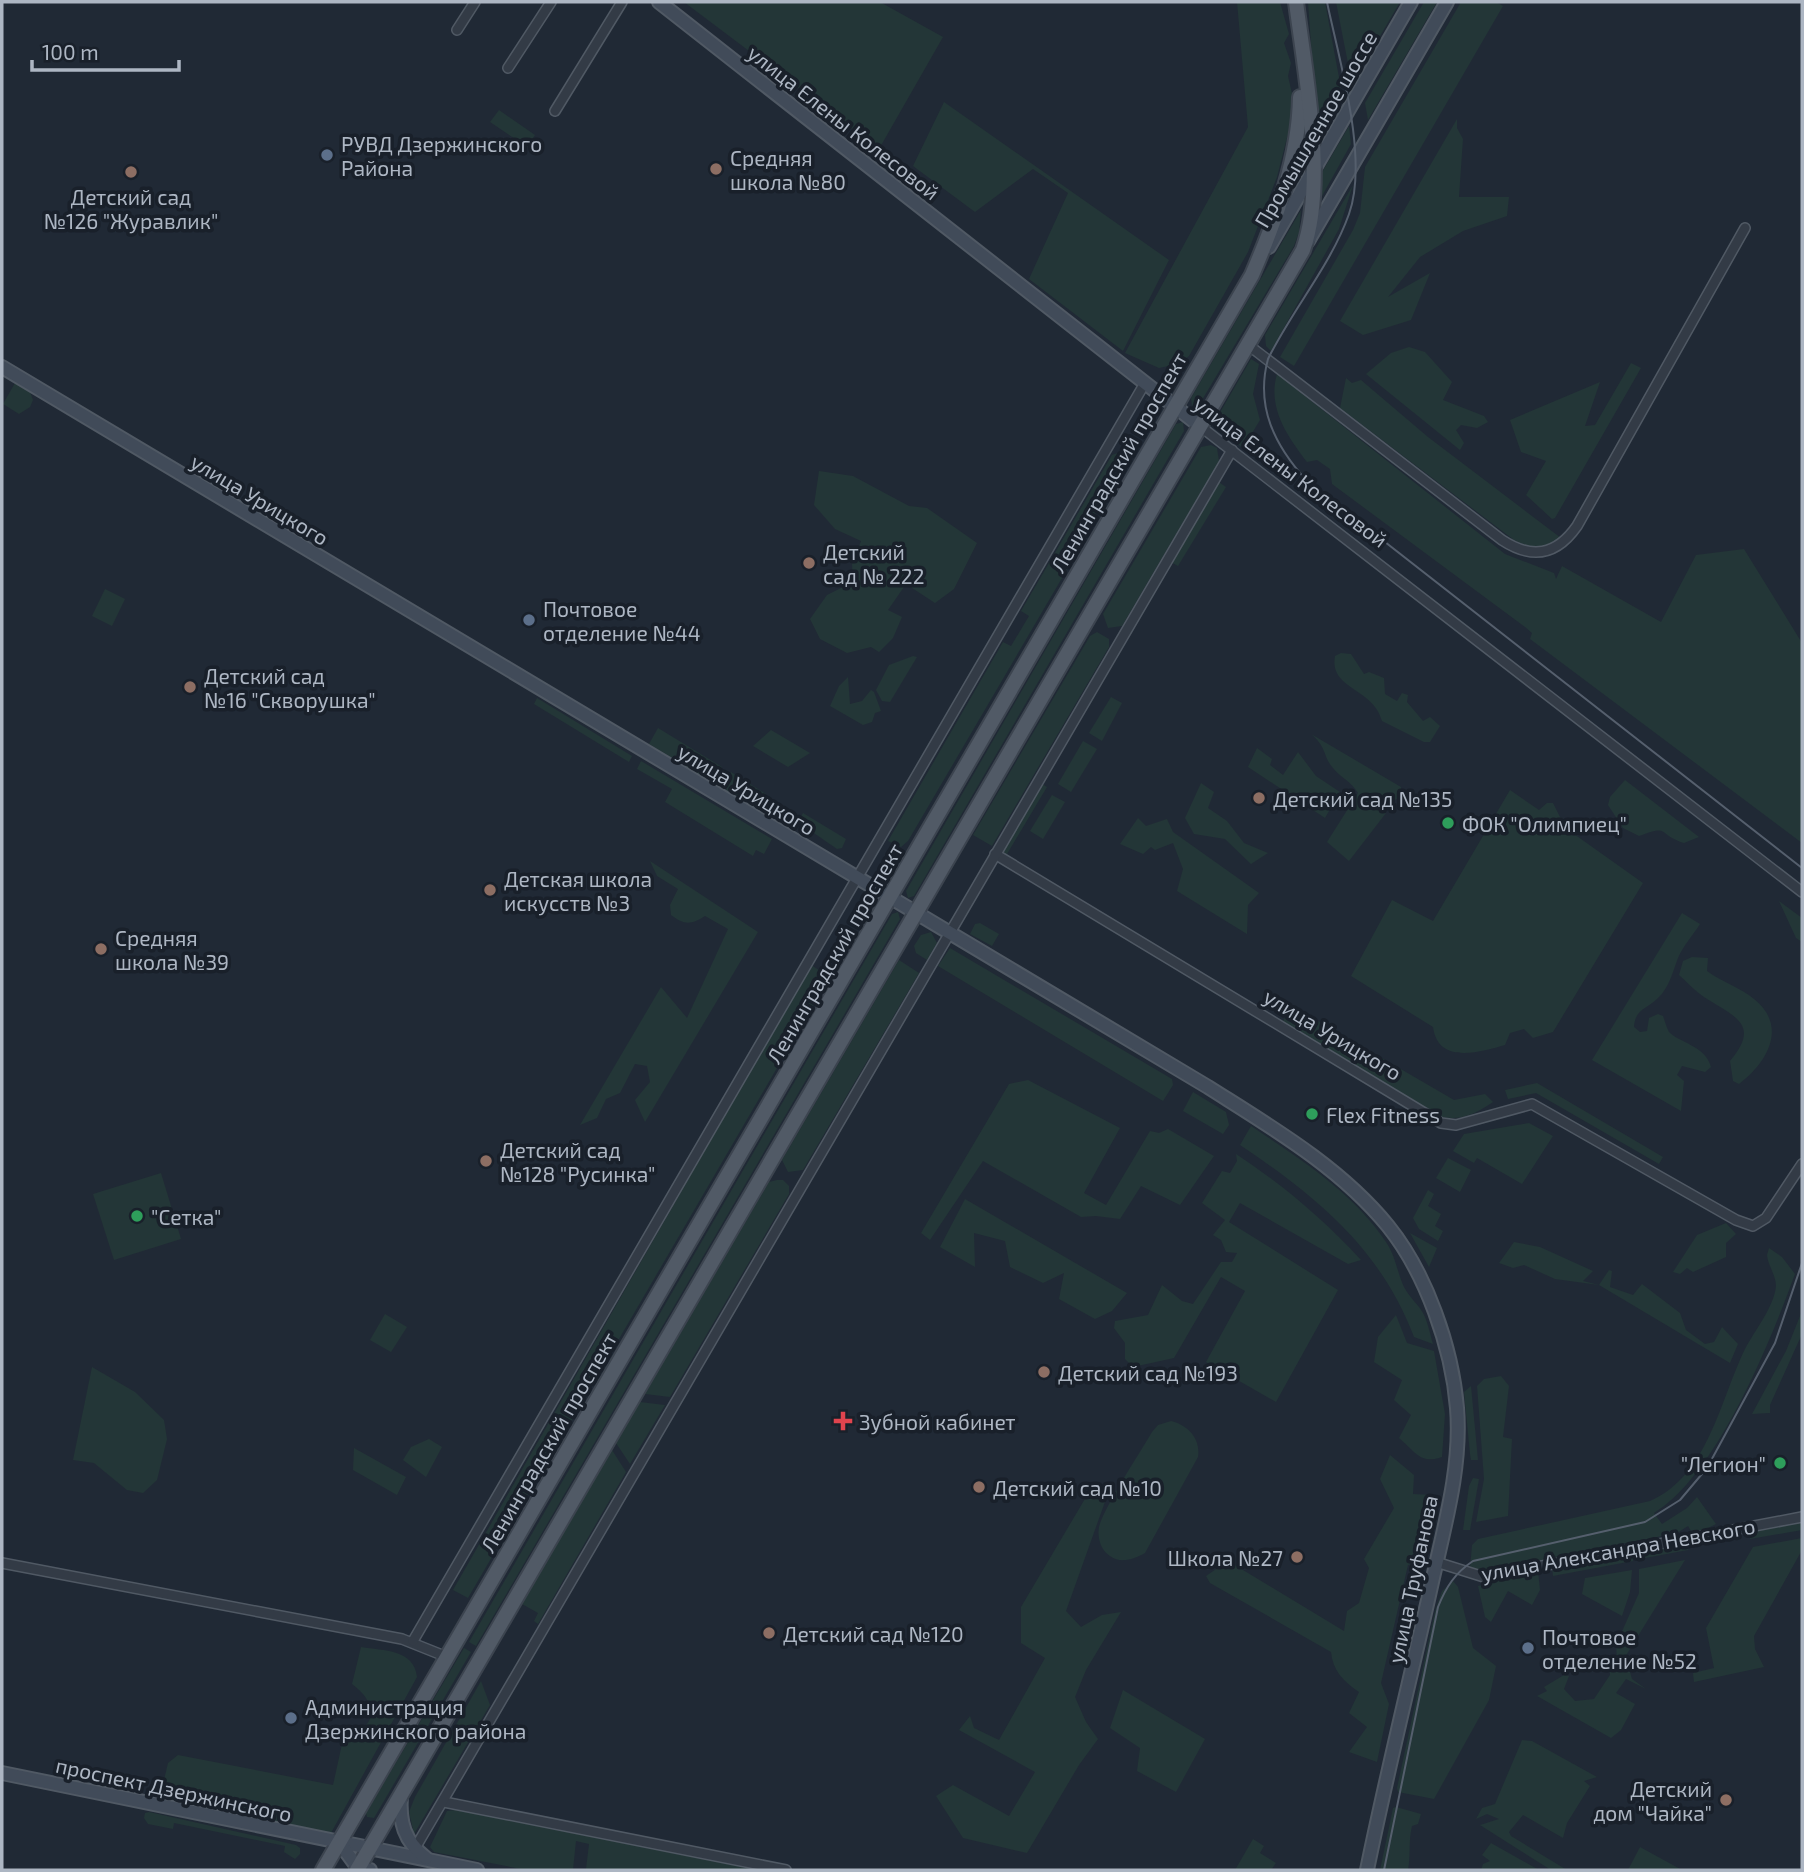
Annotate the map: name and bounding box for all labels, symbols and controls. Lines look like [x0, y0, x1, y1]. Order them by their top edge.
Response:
street label: Промышленное шоссе [1249, 27, 1381, 231]
scale bar [32, 28, 178, 72]
text: 100 m [42, 39, 99, 64]
street label: улица Елены Колесовой [743, 40, 945, 205]
place label: РУВД Дзержинского Района [341, 131, 542, 180]
place label: Средняя школа №80 [730, 145, 846, 194]
marker: РУВД Дзержинского Района [319, 147, 335, 163]
marker: Средняя школа №80 [708, 161, 724, 177]
marker: Детский сад №126 "Журавлик" [123, 164, 139, 180]
place label: Детский сад №126 "Журавлик" [44, 184, 218, 234]
street label: Ленинградский проспект [1045, 347, 1191, 577]
street label: улица Елены Колесовой [1189, 390, 1393, 553]
street label: улица Урицкого [186, 448, 333, 551]
place label: Детский сад № 222 [823, 539, 924, 588]
marker: Детский сад № 222 [801, 555, 817, 571]
place label: Почтовое отделение №44 [543, 596, 701, 645]
marker: Почтовое отделение №44 [521, 612, 537, 628]
place label: Детский сад №16 "Скворушка" [204, 663, 376, 713]
marker: Детский сад №16 "Скворушка" [182, 679, 198, 695]
street label: улица Урицкого [673, 738, 820, 841]
place label: Детский сад №135 [1273, 786, 1452, 811]
marker: Детский сад №135 [1251, 790, 1267, 806]
place label: ФОК "Олимпиец" [1462, 811, 1627, 836]
marker: ФОК "Олимпиец" [1440, 815, 1456, 831]
street label: Ленинградский проспект [761, 838, 907, 1068]
place label: Детская школа искусств №3 [504, 866, 652, 916]
marker: Детская школа искусств №3 [482, 882, 498, 898]
place label: Средняя школа №39 [115, 925, 229, 974]
marker: Средняя школа №39 [93, 941, 109, 957]
street label: улица Урицкого [1259, 983, 1406, 1086]
place label: Flex Fitness [1326, 1102, 1440, 1127]
marker: Flex Fitness [1304, 1106, 1320, 1122]
place label: Детский сад №128 "Русинка" [500, 1137, 656, 1187]
marker: Детский сад №128 "Русинка" [478, 1153, 494, 1169]
place label: "Сетка" [151, 1204, 221, 1229]
marker: "Сетка" [129, 1208, 145, 1224]
street label: Ленинградский проспект [475, 1327, 621, 1557]
place label: Детский сад №193 [1058, 1360, 1238, 1385]
marker: Детский сад №193 [1036, 1364, 1052, 1380]
place label: Зубной кабинет [859, 1409, 1016, 1435]
marker: Зубной кабинет [833, 1411, 853, 1431]
place label: "Легион" [1681, 1451, 1766, 1476]
marker: "Легион" [1772, 1455, 1788, 1471]
place label: Детский сад №10 [993, 1475, 1162, 1500]
marker: Детский сад №10 [971, 1479, 987, 1495]
street label: улица Труфанова [1382, 1493, 1443, 1665]
street label: улица Александра Невского [1479, 1513, 1757, 1586]
place label: Школа №27 [1167, 1545, 1283, 1570]
marker: Школа №27 [1289, 1549, 1305, 1565]
place label: Детский сад №120 [783, 1621, 964, 1646]
place label: Почтовое отделение №52 [1542, 1624, 1697, 1673]
marker: Детский сад №120 [761, 1625, 777, 1641]
marker: Почтовое отделение №52 [1520, 1640, 1536, 1656]
place label: Администрация Дзержинского района [305, 1694, 526, 1743]
marker: Администрация Дзержинского района [283, 1710, 299, 1726]
street label: проспект Дзержинского [54, 1752, 294, 1826]
place label: Детский дом "Чайка" [1593, 1776, 1712, 1825]
marker: Детский дом "Чайка" [1718, 1792, 1734, 1808]

